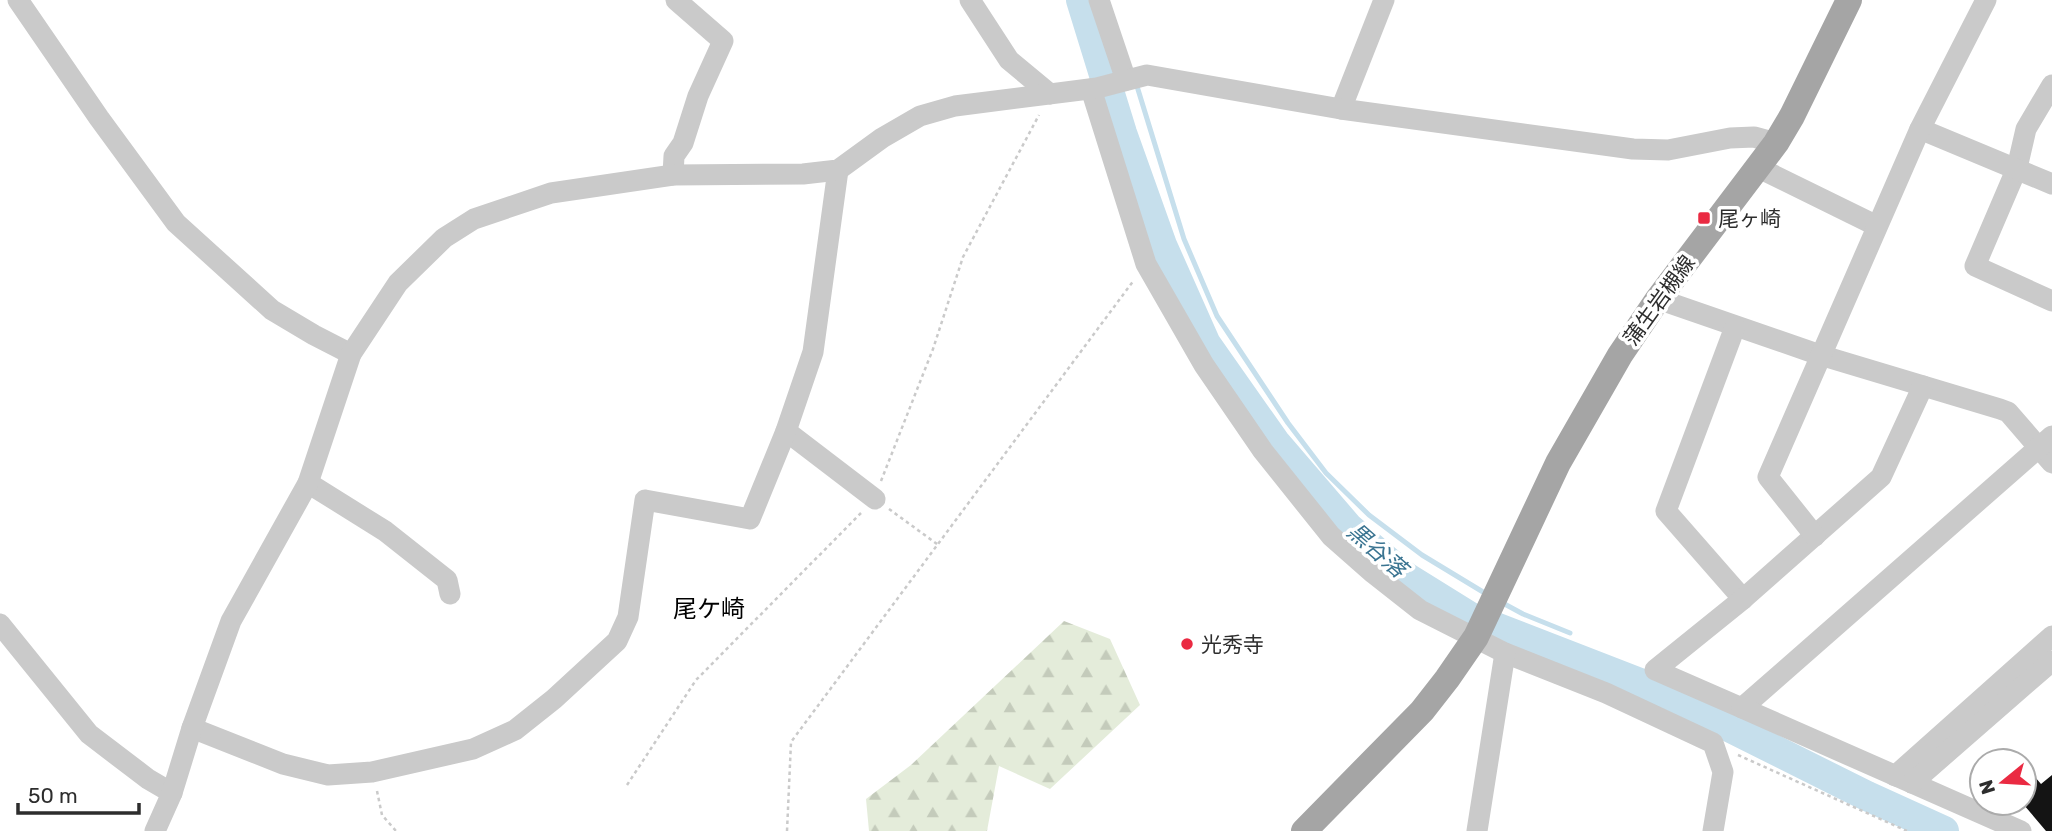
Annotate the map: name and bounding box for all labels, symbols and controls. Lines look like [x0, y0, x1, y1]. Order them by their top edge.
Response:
place label: 尾ヶ崎 [1718, 206, 1781, 231]
marker: 尾ヶ崎 [1696, 210, 1712, 226]
street label: 蒲生岩槻線 [1618, 250, 1700, 350]
water label: 黒谷落 [1342, 517, 1415, 586]
district label: 尾ケ崎 [673, 595, 745, 623]
place label: 光秀寺 [1201, 632, 1264, 657]
marker: 光秀寺 [1179, 636, 1195, 652]
north arrow [1968, 747, 2038, 817]
scale bar [18, 772, 138, 816]
text: N [1974, 777, 2000, 797]
text: 50 m [28, 783, 78, 808]

